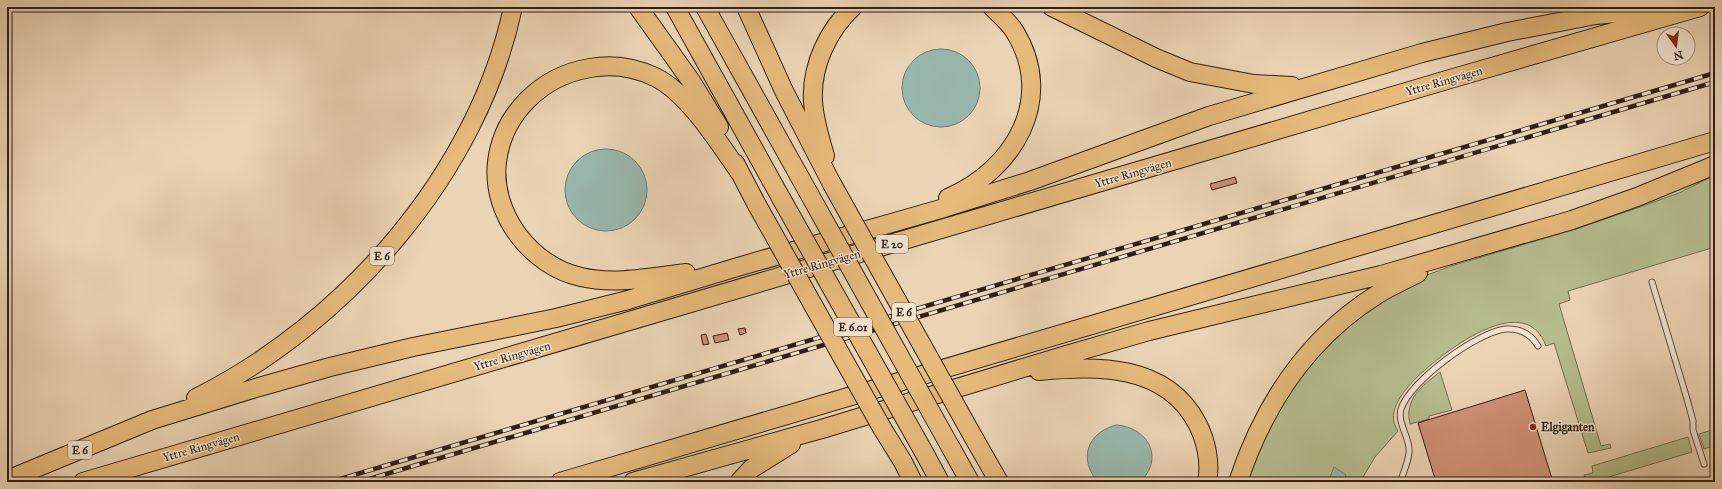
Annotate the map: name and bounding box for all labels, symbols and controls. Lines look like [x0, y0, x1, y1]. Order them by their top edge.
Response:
north arrow [1656, 26, 1696, 66]
text: N [1672, 48, 1684, 63]
street label: Yttre Ringvägen [1404, 63, 1485, 100]
street label: Yttre Ringvägen [1093, 155, 1174, 192]
road number: E 20 [876, 235, 908, 253]
street label: Yttre Ringvägen [782, 246, 863, 283]
road number: E 6 [370, 247, 394, 265]
road number: E 6 [892, 303, 916, 321]
road number: E 6.01 [834, 318, 872, 336]
street label: Yttre Ringvägen [472, 338, 553, 375]
place label: Elgiganten [1541, 420, 1595, 435]
marker: Elgiganten [1528, 422, 1538, 432]
street label: Yttre Ringvägen [161, 429, 242, 466]
road number: E 6 [68, 441, 92, 459]

